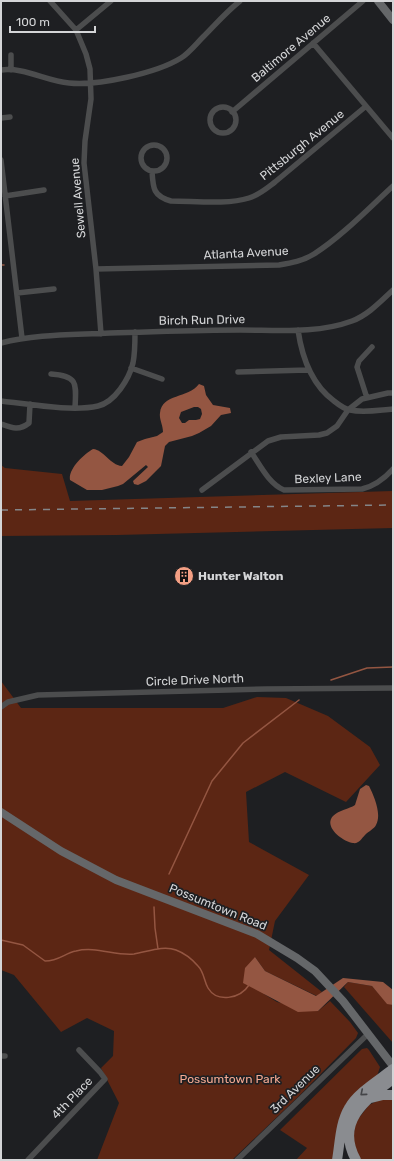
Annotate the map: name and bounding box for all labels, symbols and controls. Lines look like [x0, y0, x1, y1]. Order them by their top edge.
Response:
scale bar [10, 8, 95, 34]
street label: Baltimore Avenue [249, 11, 333, 85]
text: 100 m [16, 15, 50, 29]
street label: Pittsburgh Avenue [257, 107, 347, 183]
street label: Sewell Avenue [67, 157, 88, 239]
street label: Atlanta Avenue [203, 244, 289, 262]
street label: Birch Run Drive [159, 312, 246, 328]
street label: Bexley Lane [294, 470, 362, 486]
building icon: Hunter Walton [173, 565, 195, 587]
place label: Hunter Walton [198, 569, 284, 583]
street label: Circle Drive North [146, 671, 244, 689]
street label: Possumtown Road [167, 881, 269, 933]
street label: 3rd Avenue [267, 1062, 323, 1116]
park label: Possumtown Park [180, 1072, 281, 1086]
street label: 4th Place [49, 1074, 96, 1122]
one-way arrow [360, 1089, 367, 1096]

